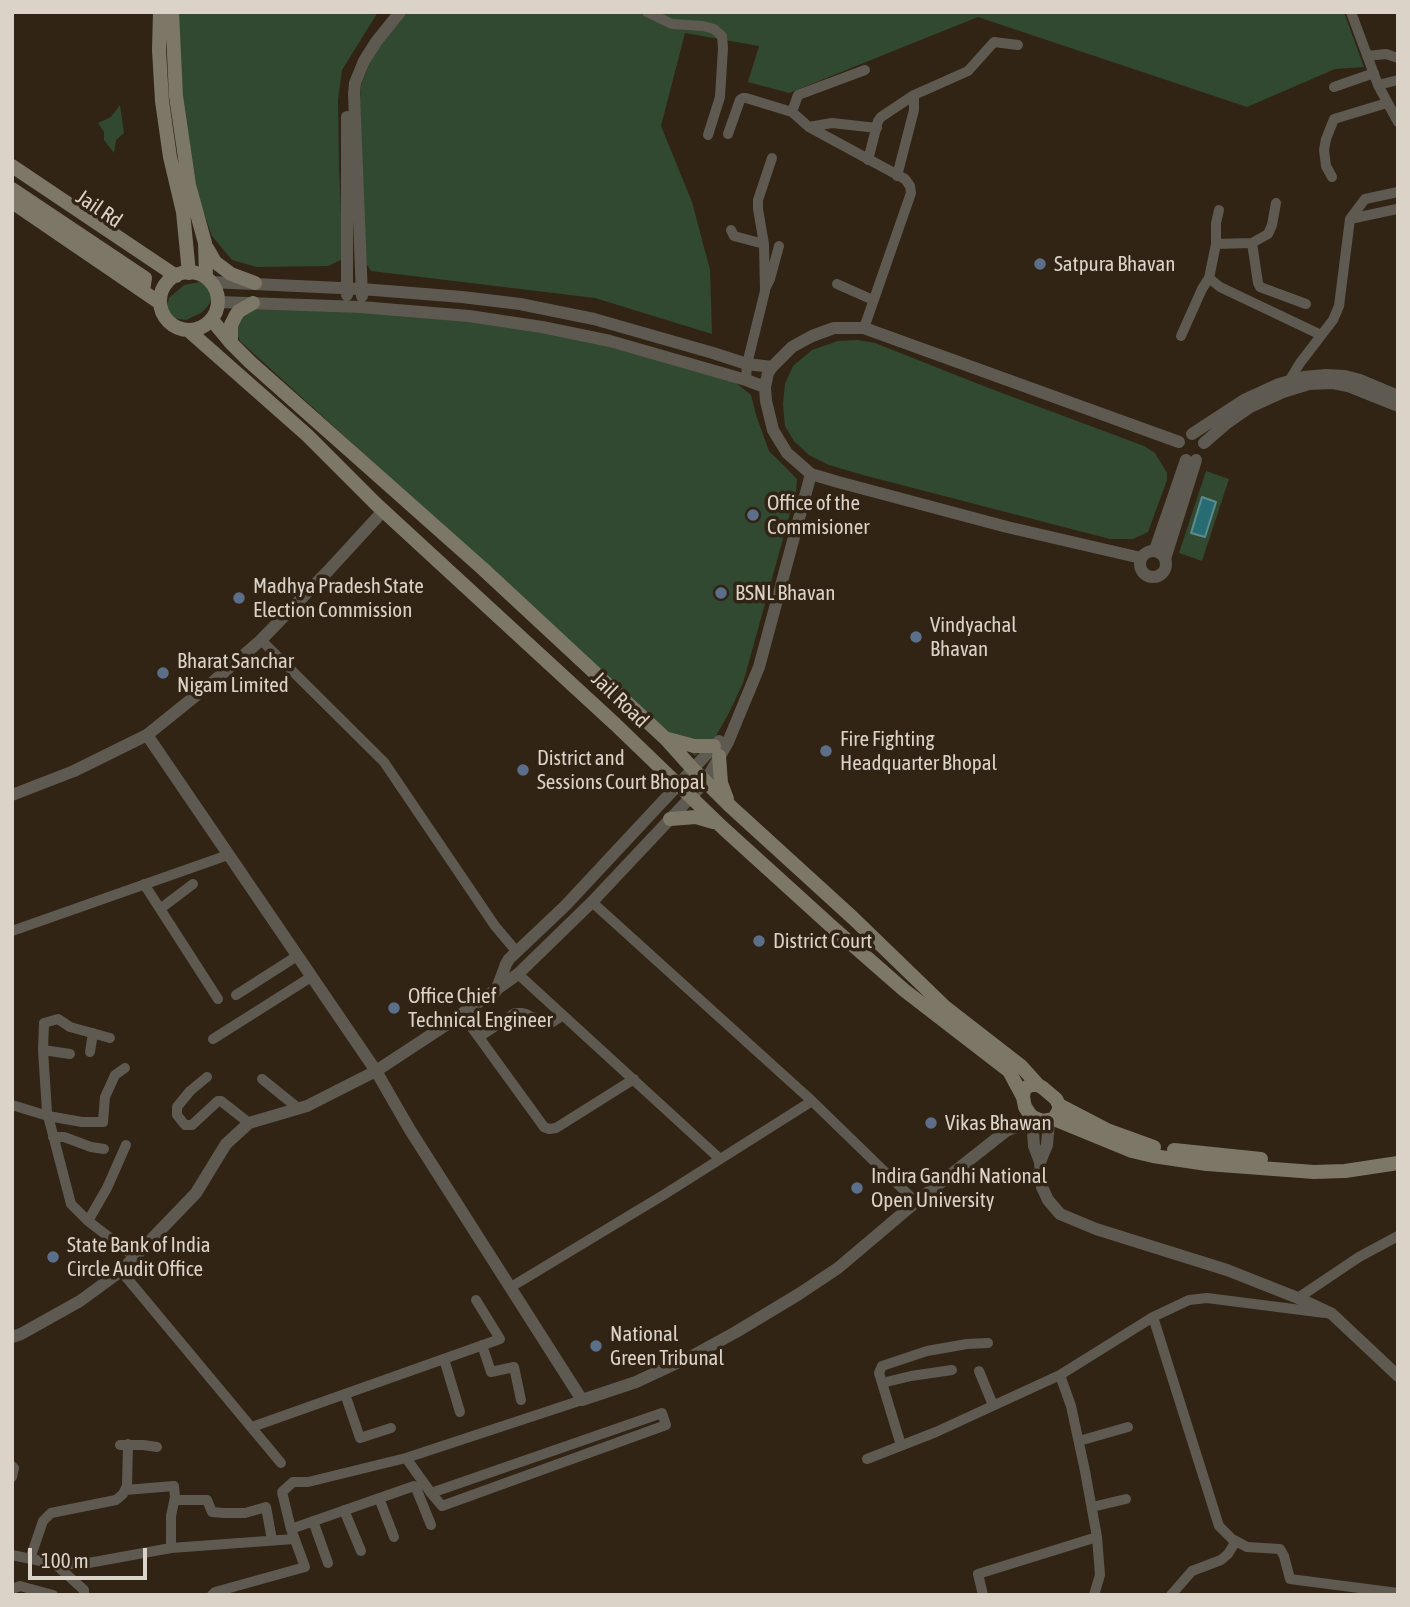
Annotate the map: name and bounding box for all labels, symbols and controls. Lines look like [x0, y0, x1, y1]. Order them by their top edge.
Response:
street label: Jail Rd [71, 185, 127, 233]
place label: Satpura Bhavan [1054, 251, 1175, 277]
marker: Satpura Bhavan [1032, 256, 1048, 272]
place label: Office of the Commisioner [767, 490, 869, 540]
marker: Office of the Commisioner [745, 507, 761, 523]
place label: Madhya Pradesh State Election Commission [253, 573, 424, 623]
place label: BSNL Bhavan [735, 580, 835, 606]
marker: BSNL Bhavan [713, 585, 729, 601]
marker: Madhya Pradesh State Election Commission [231, 590, 247, 606]
place label: Vindyachal Bhavan [930, 612, 1017, 662]
marker: Vindyachal Bhavan [908, 629, 924, 645]
place label: Bharat Sanchar Nigam Limited [177, 648, 294, 698]
marker: Bharat Sanchar Nigam Limited [155, 665, 171, 681]
street label: Jail Road [586, 667, 654, 733]
place label: Fire Fighting Headquarter Bhopal [840, 726, 997, 776]
marker: Fire Fighting Headquarter Bhopal [818, 743, 834, 759]
place label: District and Sessions Court Bhopal [537, 745, 705, 795]
marker: District and Sessions Court Bhopal [515, 762, 531, 778]
place label: District Court [773, 928, 872, 954]
marker: District Court [751, 933, 767, 949]
place label: Office Chief Technical Engineer [408, 983, 553, 1033]
marker: Office Chief Technical Engineer [386, 1000, 402, 1016]
place label: Vikas Bhawan [945, 1110, 1052, 1136]
marker: Vikas Bhawan [923, 1115, 939, 1131]
place label: Indira Gandhi National Open University [871, 1163, 1047, 1213]
marker: Indira Gandhi National Open University [849, 1180, 865, 1196]
place label: State Bank of India Circle Audit Office [67, 1232, 211, 1282]
marker: State Bank of India Circle Audit Office [45, 1249, 61, 1265]
place label: National Green Tribunal [610, 1321, 724, 1371]
marker: National Green Tribunal [588, 1338, 604, 1354]
scale bar [32, 1534, 150, 1578]
text: 100 m [41, 1548, 89, 1572]

